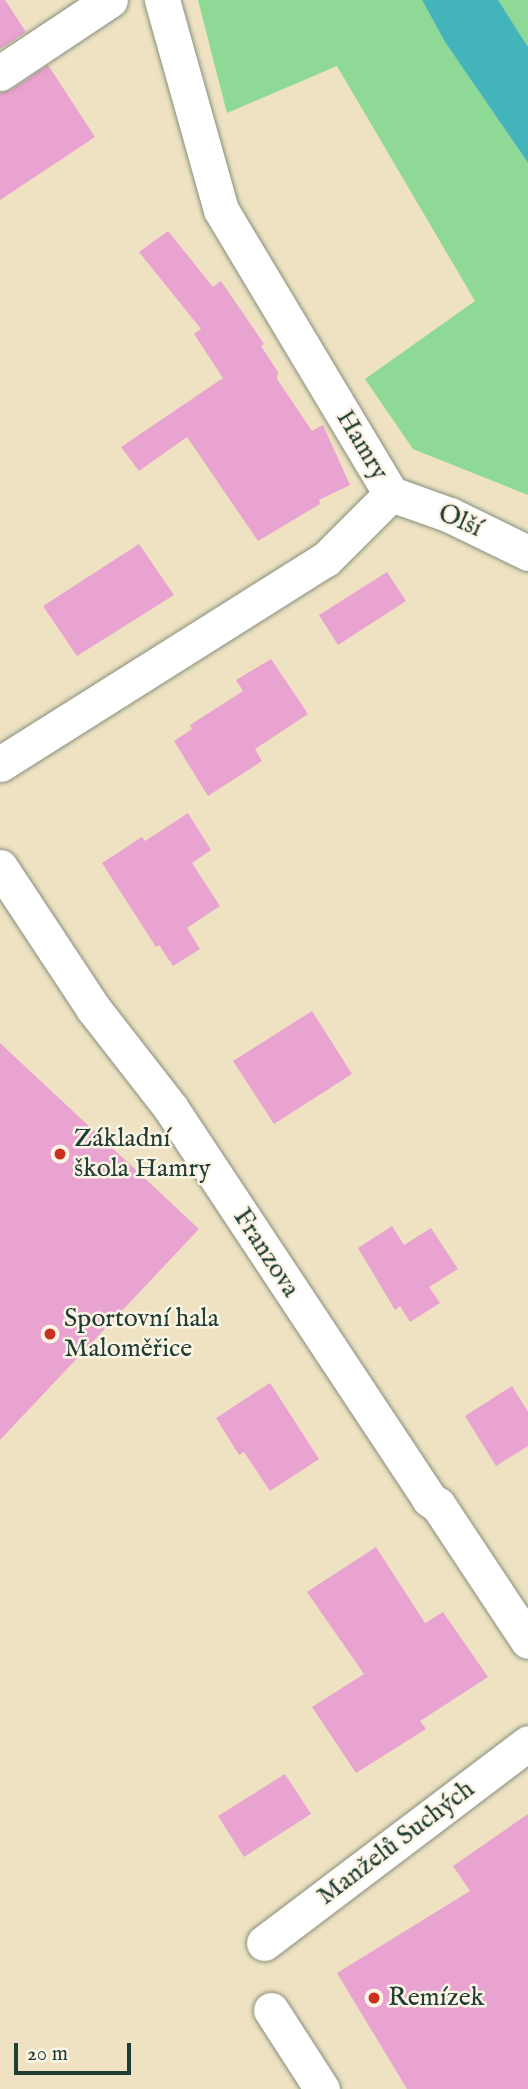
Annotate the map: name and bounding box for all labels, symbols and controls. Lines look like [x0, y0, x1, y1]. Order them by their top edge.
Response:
street label: Hamry [329, 404, 395, 486]
street label: Olší [433, 498, 487, 544]
place label: Základní škola Hamry [74, 1123, 211, 1184]
marker: Základní škola Hamry [52, 1146, 68, 1162]
street label: Franzova [226, 1203, 306, 1303]
place label: Sportovní hala Maloměřice [64, 1303, 219, 1364]
marker: Sportovní hala Maloměřice [42, 1326, 58, 1342]
street label: Manželů Suchých [311, 1774, 481, 1912]
place label: Remízek [388, 1982, 485, 2014]
marker: Remízek [366, 1990, 382, 2006]
scale bar [18, 2030, 135, 2074]
text: 20 m [27, 2041, 68, 2068]

